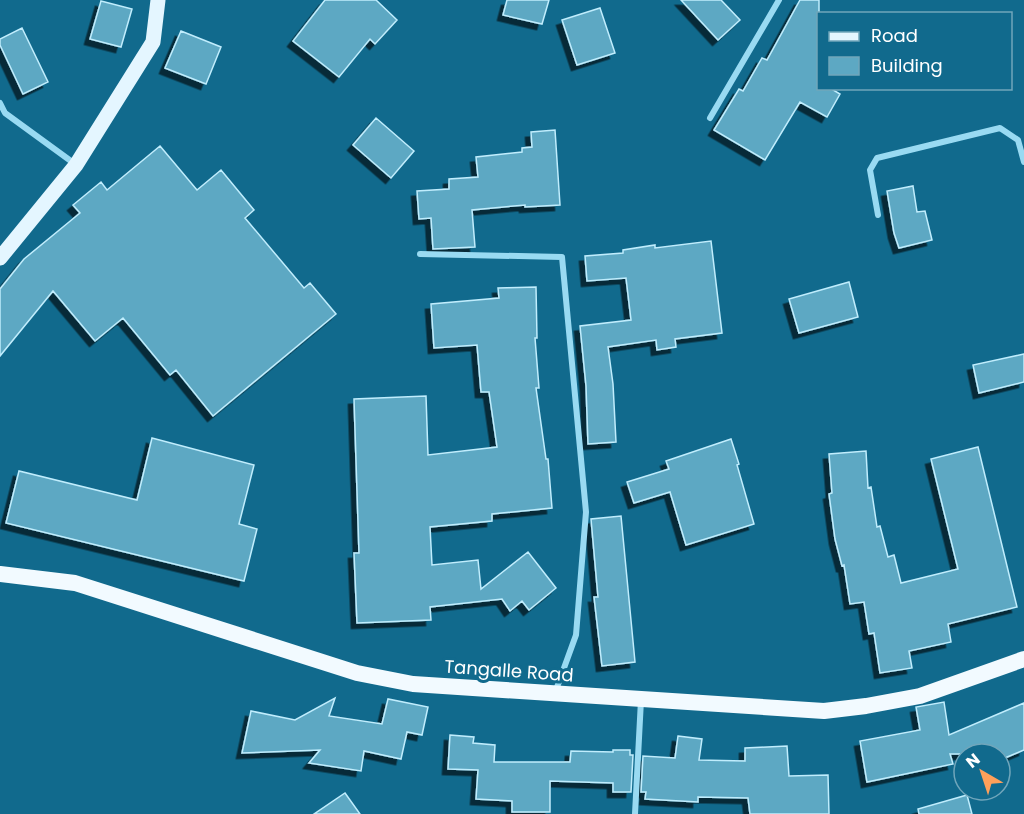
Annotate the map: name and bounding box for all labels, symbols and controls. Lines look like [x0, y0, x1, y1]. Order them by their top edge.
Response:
legend [817, 12, 1012, 90]
text: Road [871, 23, 918, 48]
text: Building [871, 53, 943, 78]
street label: Tangalle Road [444, 654, 574, 687]
north arrow [952, 742, 1012, 802]
text: N [961, 748, 985, 773]

